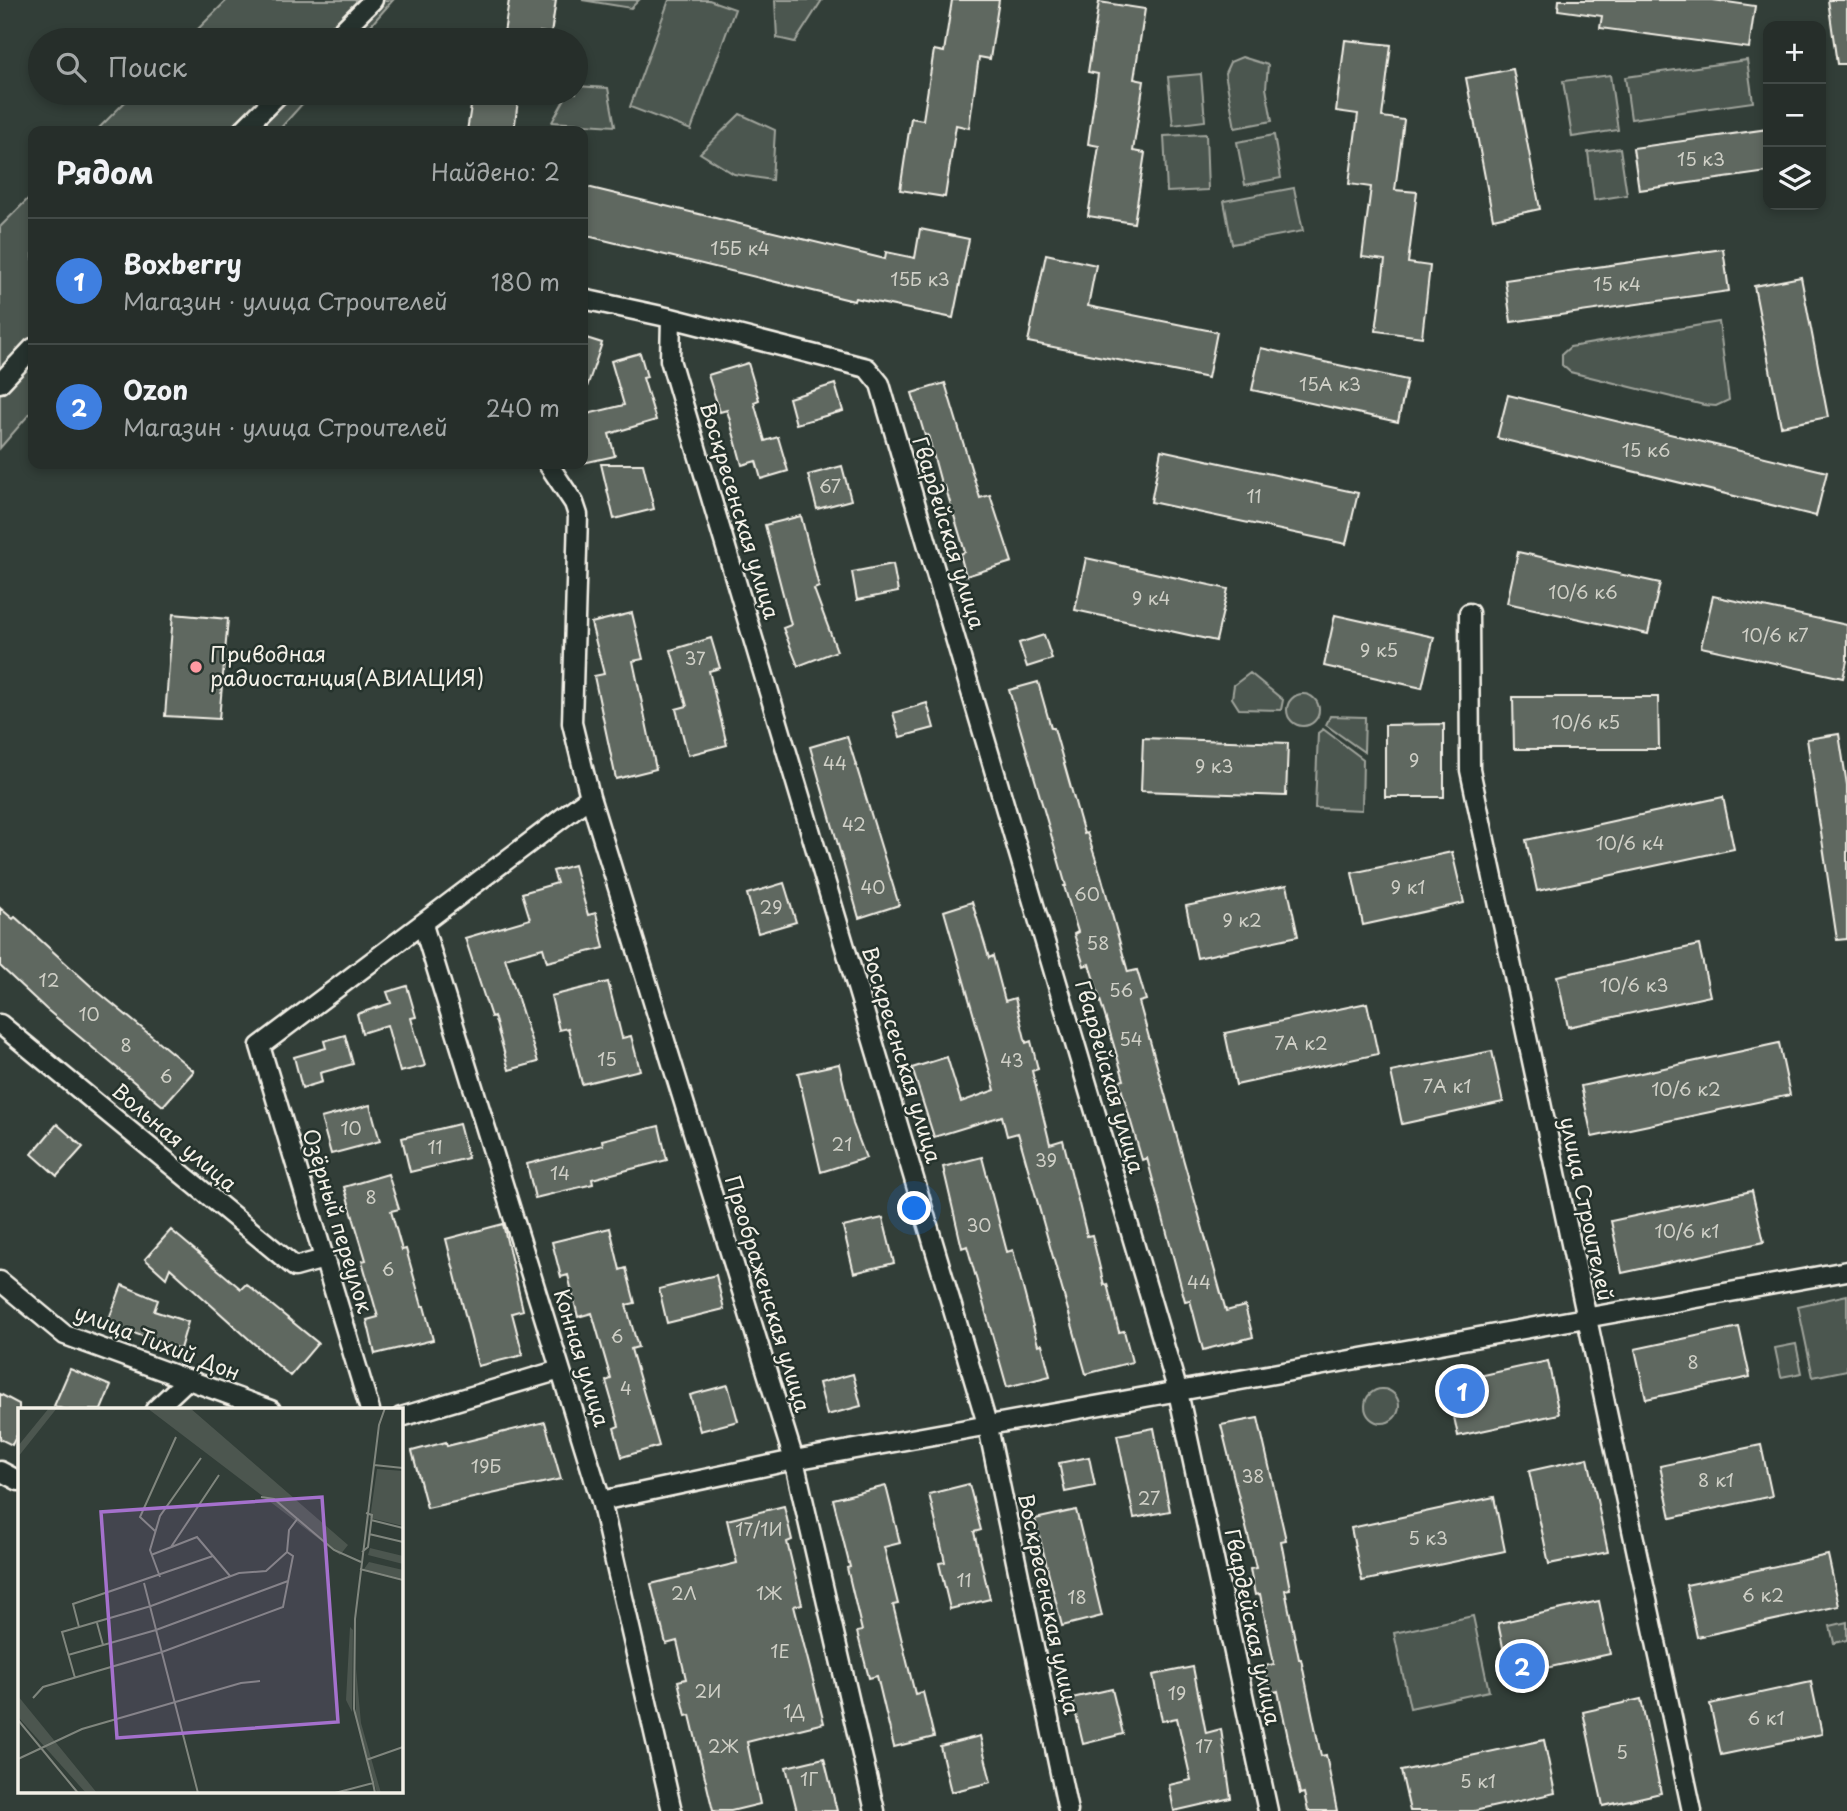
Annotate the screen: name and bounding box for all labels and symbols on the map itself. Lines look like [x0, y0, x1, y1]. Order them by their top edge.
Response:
house number: 15 к3 [1677, 145, 1725, 172]
house number: 15Б к4 [710, 234, 770, 261]
house number: 15Б к3 [890, 265, 950, 292]
house number: 15 к4 [1593, 270, 1641, 297]
house number: 15А к3 [1299, 370, 1361, 397]
street label: Воскресенская улица [693, 398, 789, 624]
street label: Гвардейская улица [905, 432, 995, 633]
house number: 15 к6 [1622, 436, 1670, 463]
house number: 67 [819, 472, 841, 499]
house number: 11 [1246, 482, 1262, 509]
house number: 10/6 к6 [1548, 578, 1618, 605]
house number: 9 к4 [1132, 584, 1170, 611]
house number: 10/6 к7 [1742, 621, 1808, 648]
house number: 9 к5 [1360, 636, 1398, 663]
place label: Приводная радиостанция(АВИАЦИЯ) [210, 637, 484, 693]
house number: 37 [684, 644, 706, 671]
marker: Приводная радиостанция(АВИАЦИЯ) [188, 659, 204, 675]
house number: 10/6 к5 [1552, 708, 1620, 735]
house number: 9 [1409, 746, 1419, 773]
house number: 44 [823, 749, 847, 776]
house number: 9 к3 [1195, 752, 1233, 779]
house number: 42 [842, 810, 866, 837]
house number: 10/6 к4 [1596, 829, 1664, 856]
house number: 40 [860, 873, 886, 900]
house number: 9 к1 [1391, 873, 1425, 900]
house number: 60 [1074, 880, 1100, 907]
house number: 29 [760, 893, 782, 920]
house number: 9 к2 [1222, 906, 1262, 933]
house number: 58 [1087, 929, 1109, 956]
street label: Воскресенская улица [855, 942, 951, 1168]
house number: 12 [39, 966, 59, 993]
house number: 10/6 к3 [1600, 971, 1668, 998]
street label: Гвардейская улица [1068, 976, 1154, 1178]
house number: 56 [1109, 976, 1133, 1003]
house number: 10 [78, 1000, 100, 1027]
house number: 54 [1119, 1025, 1143, 1052]
house number: 7А к2 [1274, 1029, 1328, 1056]
house number: 8 [120, 1031, 132, 1058]
house number: 15 [597, 1045, 617, 1072]
house number: 43 [1000, 1046, 1024, 1073]
house number: 6 [160, 1062, 172, 1089]
house number: 7А к1 [1423, 1072, 1471, 1099]
street label: Вольная улица [106, 1074, 246, 1199]
house number: 10/6 к2 [1651, 1075, 1721, 1102]
street label: улица Строителей [1553, 1113, 1623, 1304]
house number: 10 [340, 1114, 362, 1141]
street label: Озёрный переулок [296, 1124, 382, 1317]
house number: 21 [832, 1130, 852, 1157]
house number: 11 [427, 1133, 443, 1160]
house number: 39 [1035, 1146, 1057, 1173]
house number: 14 [550, 1159, 570, 1186]
street label: Преображенская улица [718, 1171, 820, 1416]
house number: 8 [365, 1183, 377, 1210]
your location [897, 1191, 931, 1225]
house number: 30 [966, 1211, 992, 1238]
house number: 10/6 к1 [1655, 1217, 1719, 1244]
house number: 6 [382, 1255, 394, 1282]
house number: 44 [1187, 1268, 1211, 1295]
street label: Конная улица [547, 1285, 619, 1431]
street label: улица Тихий Дон [70, 1295, 245, 1387]
house number: 6 [611, 1322, 623, 1349]
house number: 8 [1687, 1348, 1699, 1375]
pin: 1 [1439, 1365, 1485, 1417]
house number: 4 [620, 1374, 632, 1401]
inset map [18, 1408, 402, 1794]
house number: 19Б [471, 1452, 501, 1479]
house number: 38 [1241, 1462, 1265, 1489]
house number: 8 к1 [1698, 1466, 1734, 1493]
house number: 27 [1138, 1484, 1160, 1511]
street label: Воскресенская улица [1011, 1490, 1089, 1718]
house number: 17/1И [735, 1515, 783, 1542]
house number: 5 к3 [1408, 1524, 1448, 1551]
street label: Гвардейская улица [1218, 1526, 1291, 1728]
house number: 11 [956, 1566, 972, 1593]
house number: 2Л [671, 1579, 697, 1606]
house number: 1Ж [756, 1579, 782, 1606]
house number: 6 к2 [1742, 1581, 1784, 1608]
house number: 18 [1067, 1583, 1087, 1610]
house number: 1Е [770, 1637, 790, 1664]
pin: 2 [1499, 1640, 1545, 1692]
house number: 2И [695, 1677, 721, 1704]
house number: 19 [1168, 1679, 1186, 1706]
house number: 1Д [783, 1697, 805, 1724]
house number: 6 к1 [1747, 1704, 1785, 1731]
house number: 2Ж [708, 1732, 738, 1759]
house number: 17 [1195, 1732, 1213, 1759]
house number: 5 [1616, 1738, 1628, 1765]
house number: 1Г [800, 1765, 818, 1792]
house number: 5 к1 [1460, 1767, 1496, 1794]

